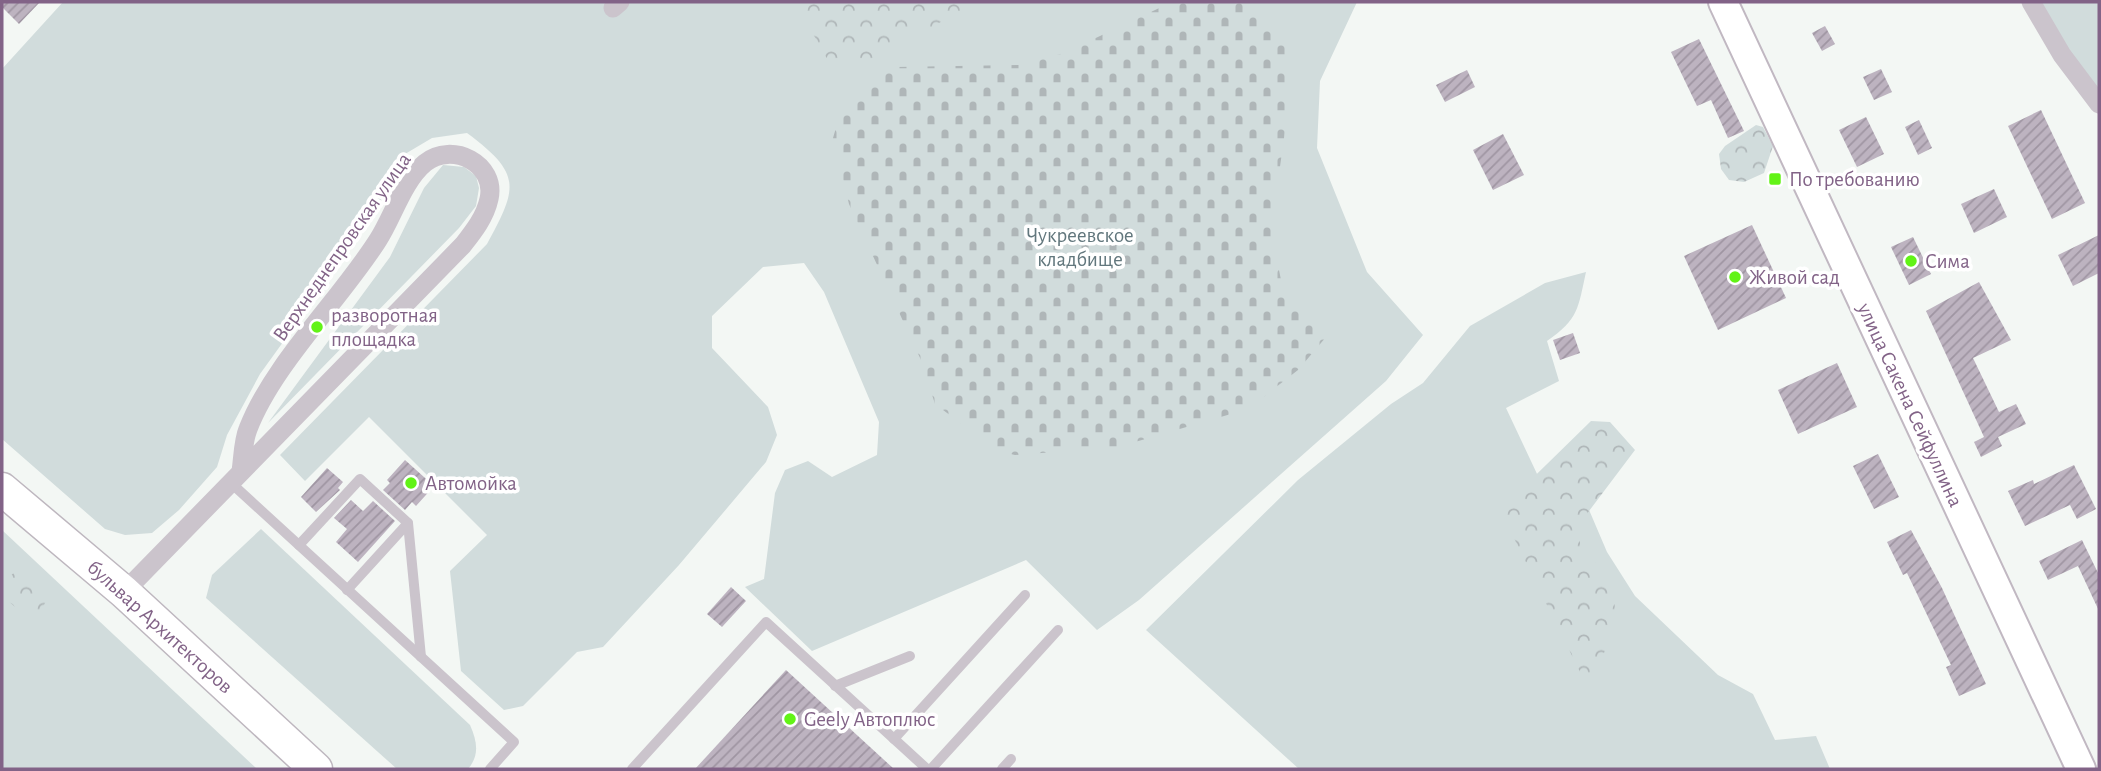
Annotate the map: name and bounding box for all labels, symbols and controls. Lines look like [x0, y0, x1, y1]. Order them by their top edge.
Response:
street label: Верхнеднепровская улица [269, 149, 415, 345]
place label: По требованию [1789, 169, 1920, 190]
marker: По требованию [1767, 171, 1783, 187]
park label: Чукреевское кладбище [1026, 225, 1134, 270]
place label: Сима [1925, 251, 1970, 272]
marker: Сима [1903, 253, 1919, 269]
place label: Живой сад [1749, 267, 1840, 288]
marker: Живой сад [1727, 269, 1743, 285]
street label: улица Сакена Сейфуллина [1853, 299, 1967, 510]
place label: разворотная площадка [331, 305, 438, 350]
marker: разворотная площадка [309, 319, 325, 335]
place label: Автомойка [425, 473, 517, 494]
marker: Автомойка [403, 475, 419, 491]
street label: бульвар Архитекторов [83, 556, 237, 698]
place label: Geely Автоплюс [804, 709, 935, 730]
marker: Geely Автоплюс [782, 711, 798, 727]

